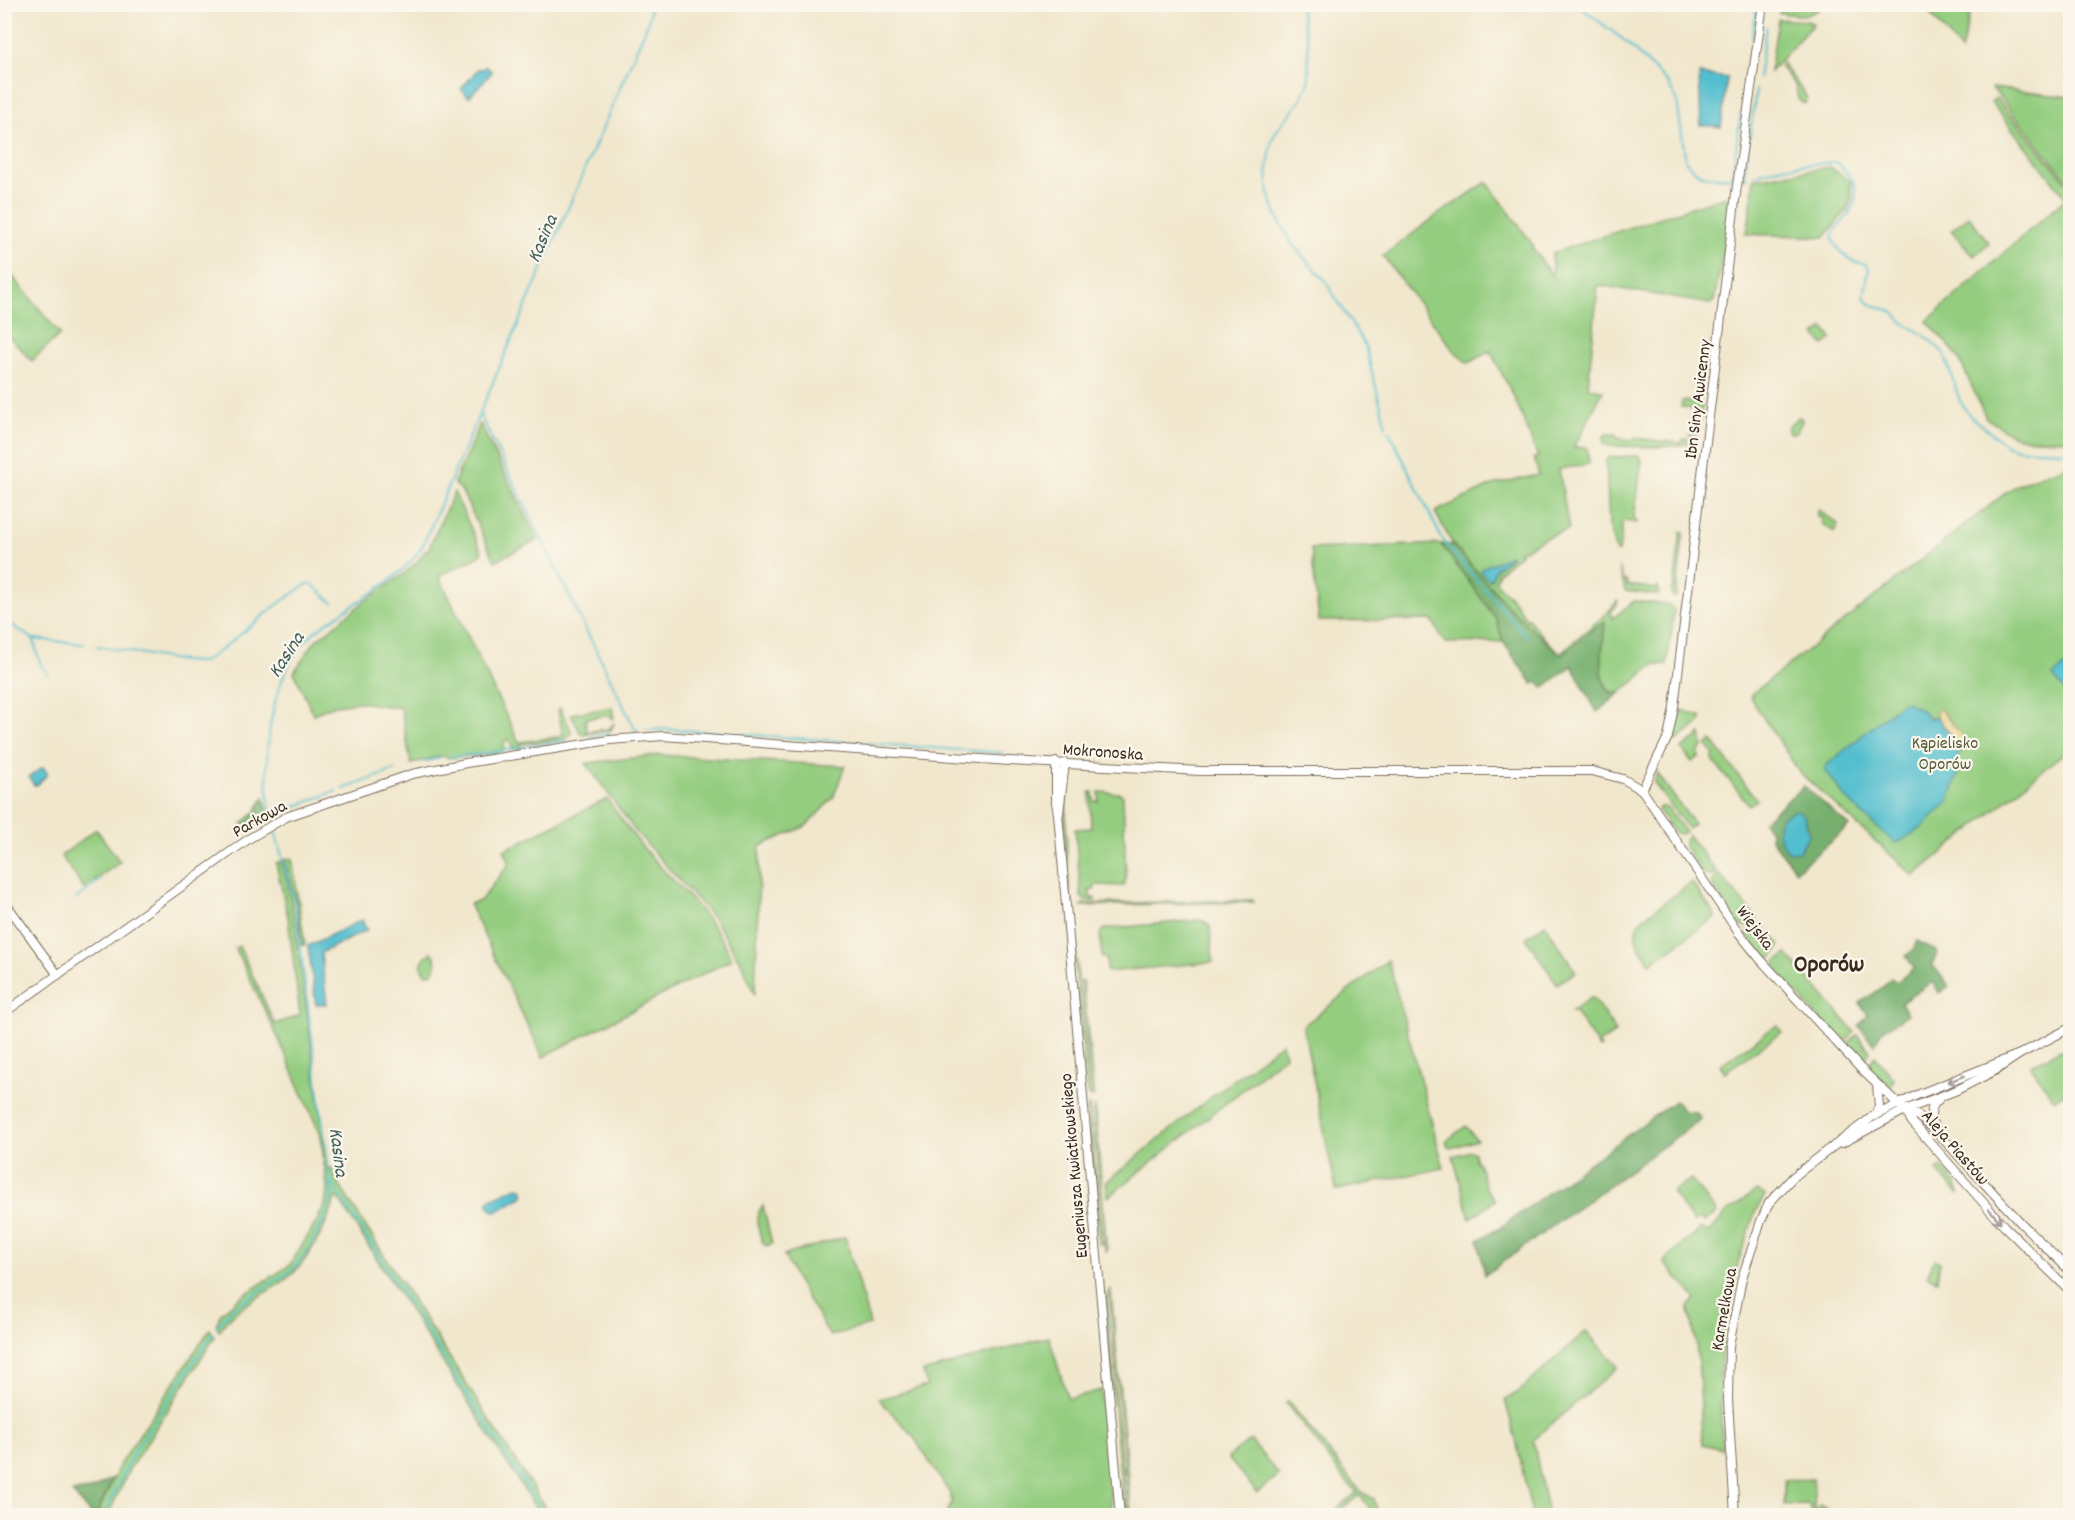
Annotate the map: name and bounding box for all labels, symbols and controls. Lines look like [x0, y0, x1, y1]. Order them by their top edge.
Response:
water label: Kasina [521, 210, 567, 267]
street label: Ibn Siny Awicenny [1680, 337, 1719, 461]
water label: Kasina [262, 626, 314, 684]
park label: Kąpielisko Oporów [1912, 732, 1978, 778]
street label: Mokronoska [1062, 738, 1144, 769]
street label: Parkowa [228, 795, 292, 845]
street label: Wiejska [1729, 901, 1779, 956]
district label: Oporów [1794, 949, 1864, 983]
street label: Eugeniusza Kwiatkowskiego [1055, 1072, 1096, 1259]
one-way arrow [1947, 1074, 1966, 1085]
street label: Aleja Piastów [1914, 1105, 1994, 1192]
water label: Kasina [320, 1126, 354, 1180]
one-way arrow [1988, 1208, 2002, 1223]
street label: Karmelkowa [1706, 1266, 1745, 1353]

